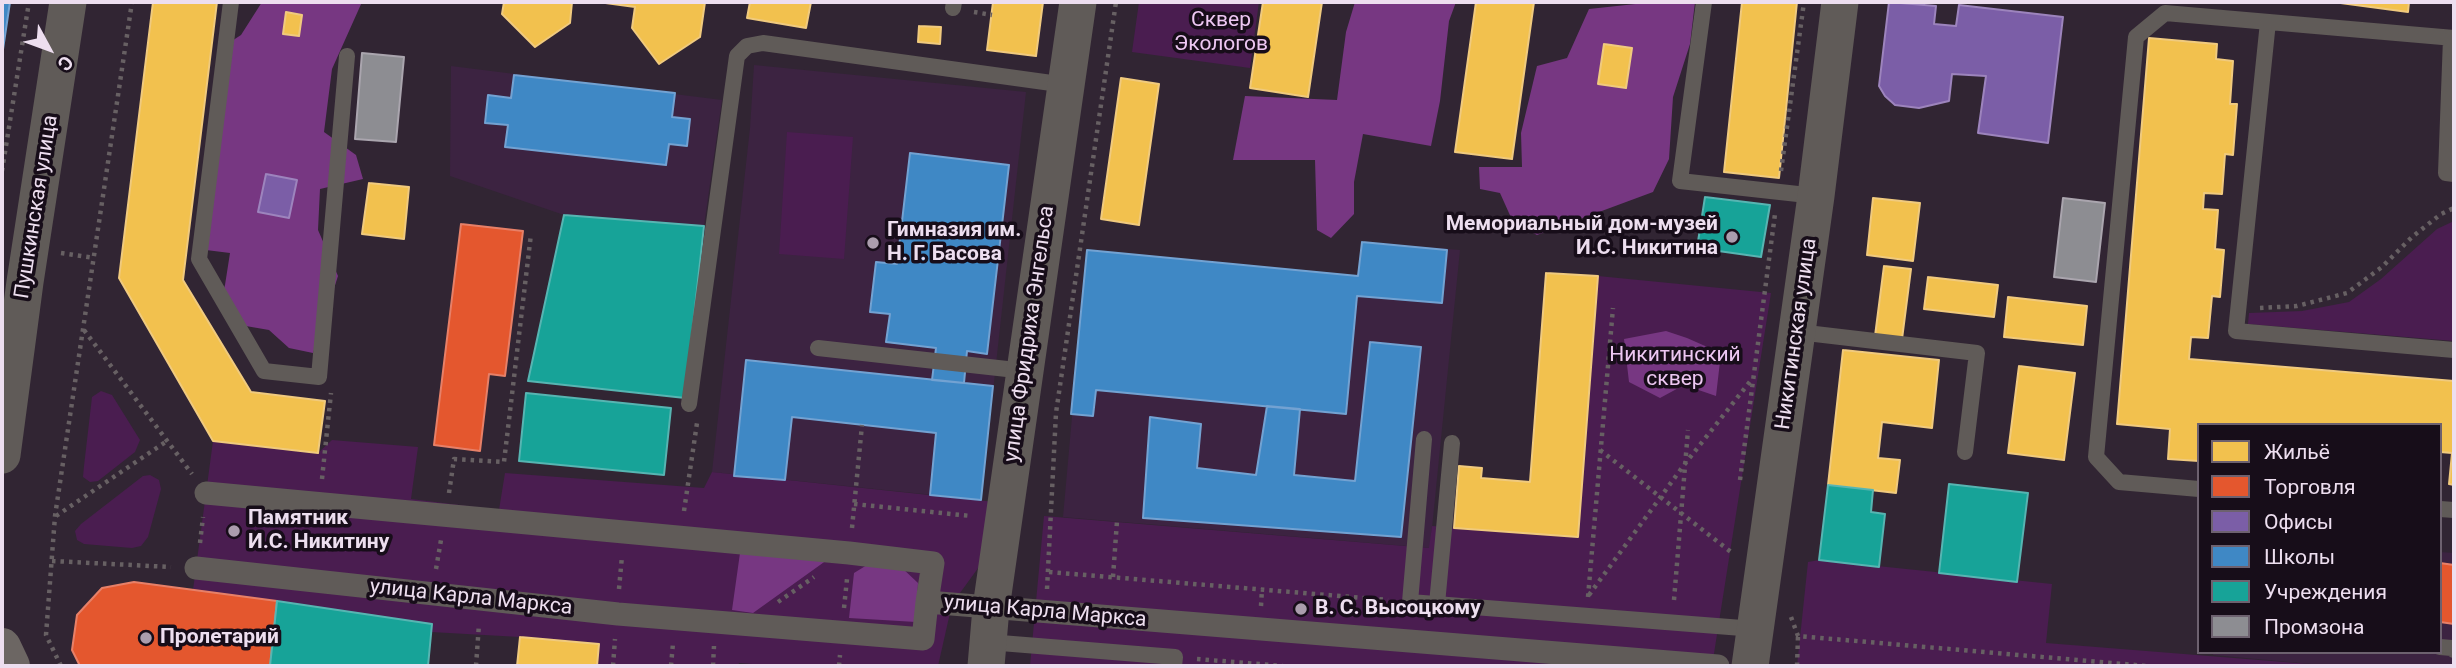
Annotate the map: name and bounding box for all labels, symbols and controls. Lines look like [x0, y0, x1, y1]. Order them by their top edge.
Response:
park label: Сквер Экологов [1174, 8, 1268, 58]
north arrow [14, 14, 84, 84]
text: С [52, 51, 78, 75]
street label: Пушкинская улица [10, 113, 64, 301]
street label: улица Фридриха Энгельса [1000, 204, 1060, 464]
place label: Мемориальный дом-музей И.С. Никитина [1446, 212, 1718, 262]
place label: Гимназия им. Н. Г. Басова [887, 218, 1021, 268]
marker: Мемориальный дом-музей И.С. Никитина [1724, 229, 1740, 245]
marker: Гимназия им. Н. Г. Басова [865, 235, 881, 251]
street label: Никитинская улица [1771, 237, 1823, 431]
park label: Никитинский сквер [1609, 343, 1741, 393]
legend [2197, 423, 2442, 654]
text: Жильё [2264, 440, 2330, 464]
text: Торговля [2264, 475, 2356, 499]
place label: Памятник И.С. Никитину [248, 506, 389, 556]
text: Офисы [2264, 510, 2333, 534]
marker: Памятник И.С. Никитину [226, 523, 242, 539]
text: Школы [2264, 545, 2335, 569]
street label: улица Карла Маркса [369, 575, 573, 621]
text: Учреждения [2264, 580, 2387, 604]
street label: улица Карла Маркса [943, 591, 1147, 633]
place label: В. С. Высоцкому [1315, 596, 1481, 622]
marker: В. С. Высоцкому [1293, 601, 1309, 617]
text: Промзона [2264, 615, 2365, 639]
place label: Пролетарий [160, 625, 279, 651]
marker: Пролетарий [138, 630, 154, 646]

